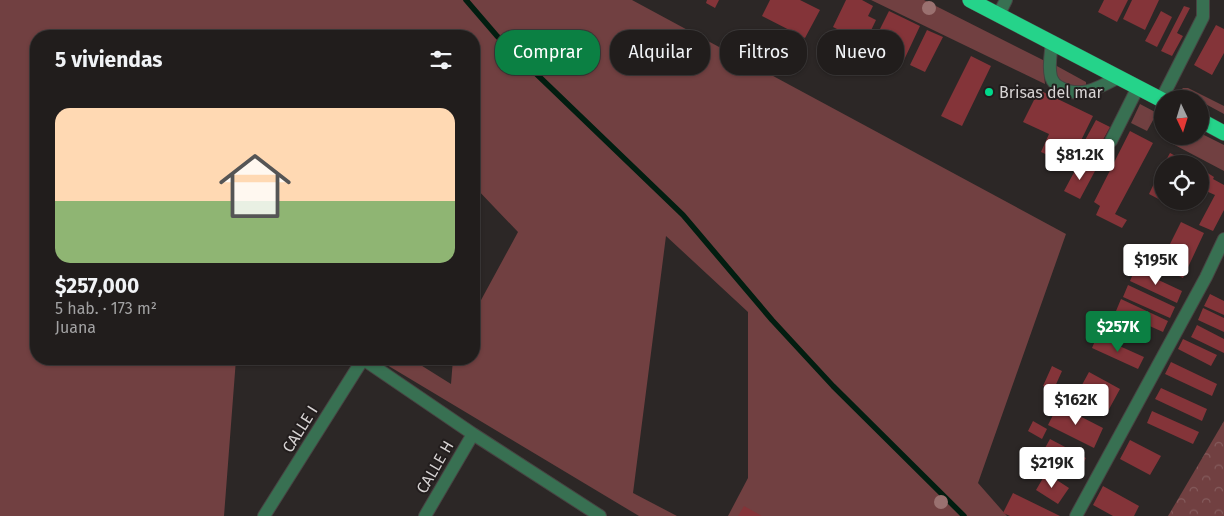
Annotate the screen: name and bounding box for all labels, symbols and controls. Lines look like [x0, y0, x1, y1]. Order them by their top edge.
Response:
chip: Comprar [495, 30, 600, 75]
chip: Alquilar [610, 30, 710, 75]
chip: Filtros [720, 30, 807, 75]
chip: Nuevo [817, 30, 904, 75]
icon: filters [427, 46, 455, 74]
text: 5 viviendas [55, 47, 162, 73]
place label: Brisas del mar [999, 83, 1104, 102]
marker: Brisas del mar [983, 86, 995, 98]
north arrow [1154, 90, 1209, 145]
map controls [1154, 90, 1209, 210]
pin: $81.2K [1039, 138, 1121, 181]
icon: home [210, 141, 300, 231]
text: $81.2K [1056, 145, 1104, 164]
button: locate [1154, 155, 1209, 210]
pin: $195K [1121, 244, 1191, 286]
text: $195K [1134, 250, 1178, 269]
text: $257,000 [55, 273, 139, 299]
text: 5 hab. · 173 m² [55, 299, 157, 318]
pin: $257K [1083, 310, 1153, 353]
text: $257K [1097, 317, 1139, 336]
text: Juana [55, 318, 96, 337]
pin: $162K [1041, 384, 1111, 426]
text: $162K [1055, 390, 1097, 409]
street label: CALLE I [278, 402, 322, 456]
street label: CALLE H [412, 437, 458, 497]
pin: $219K [1017, 446, 1087, 489]
text: $219K [1030, 453, 1074, 472]

